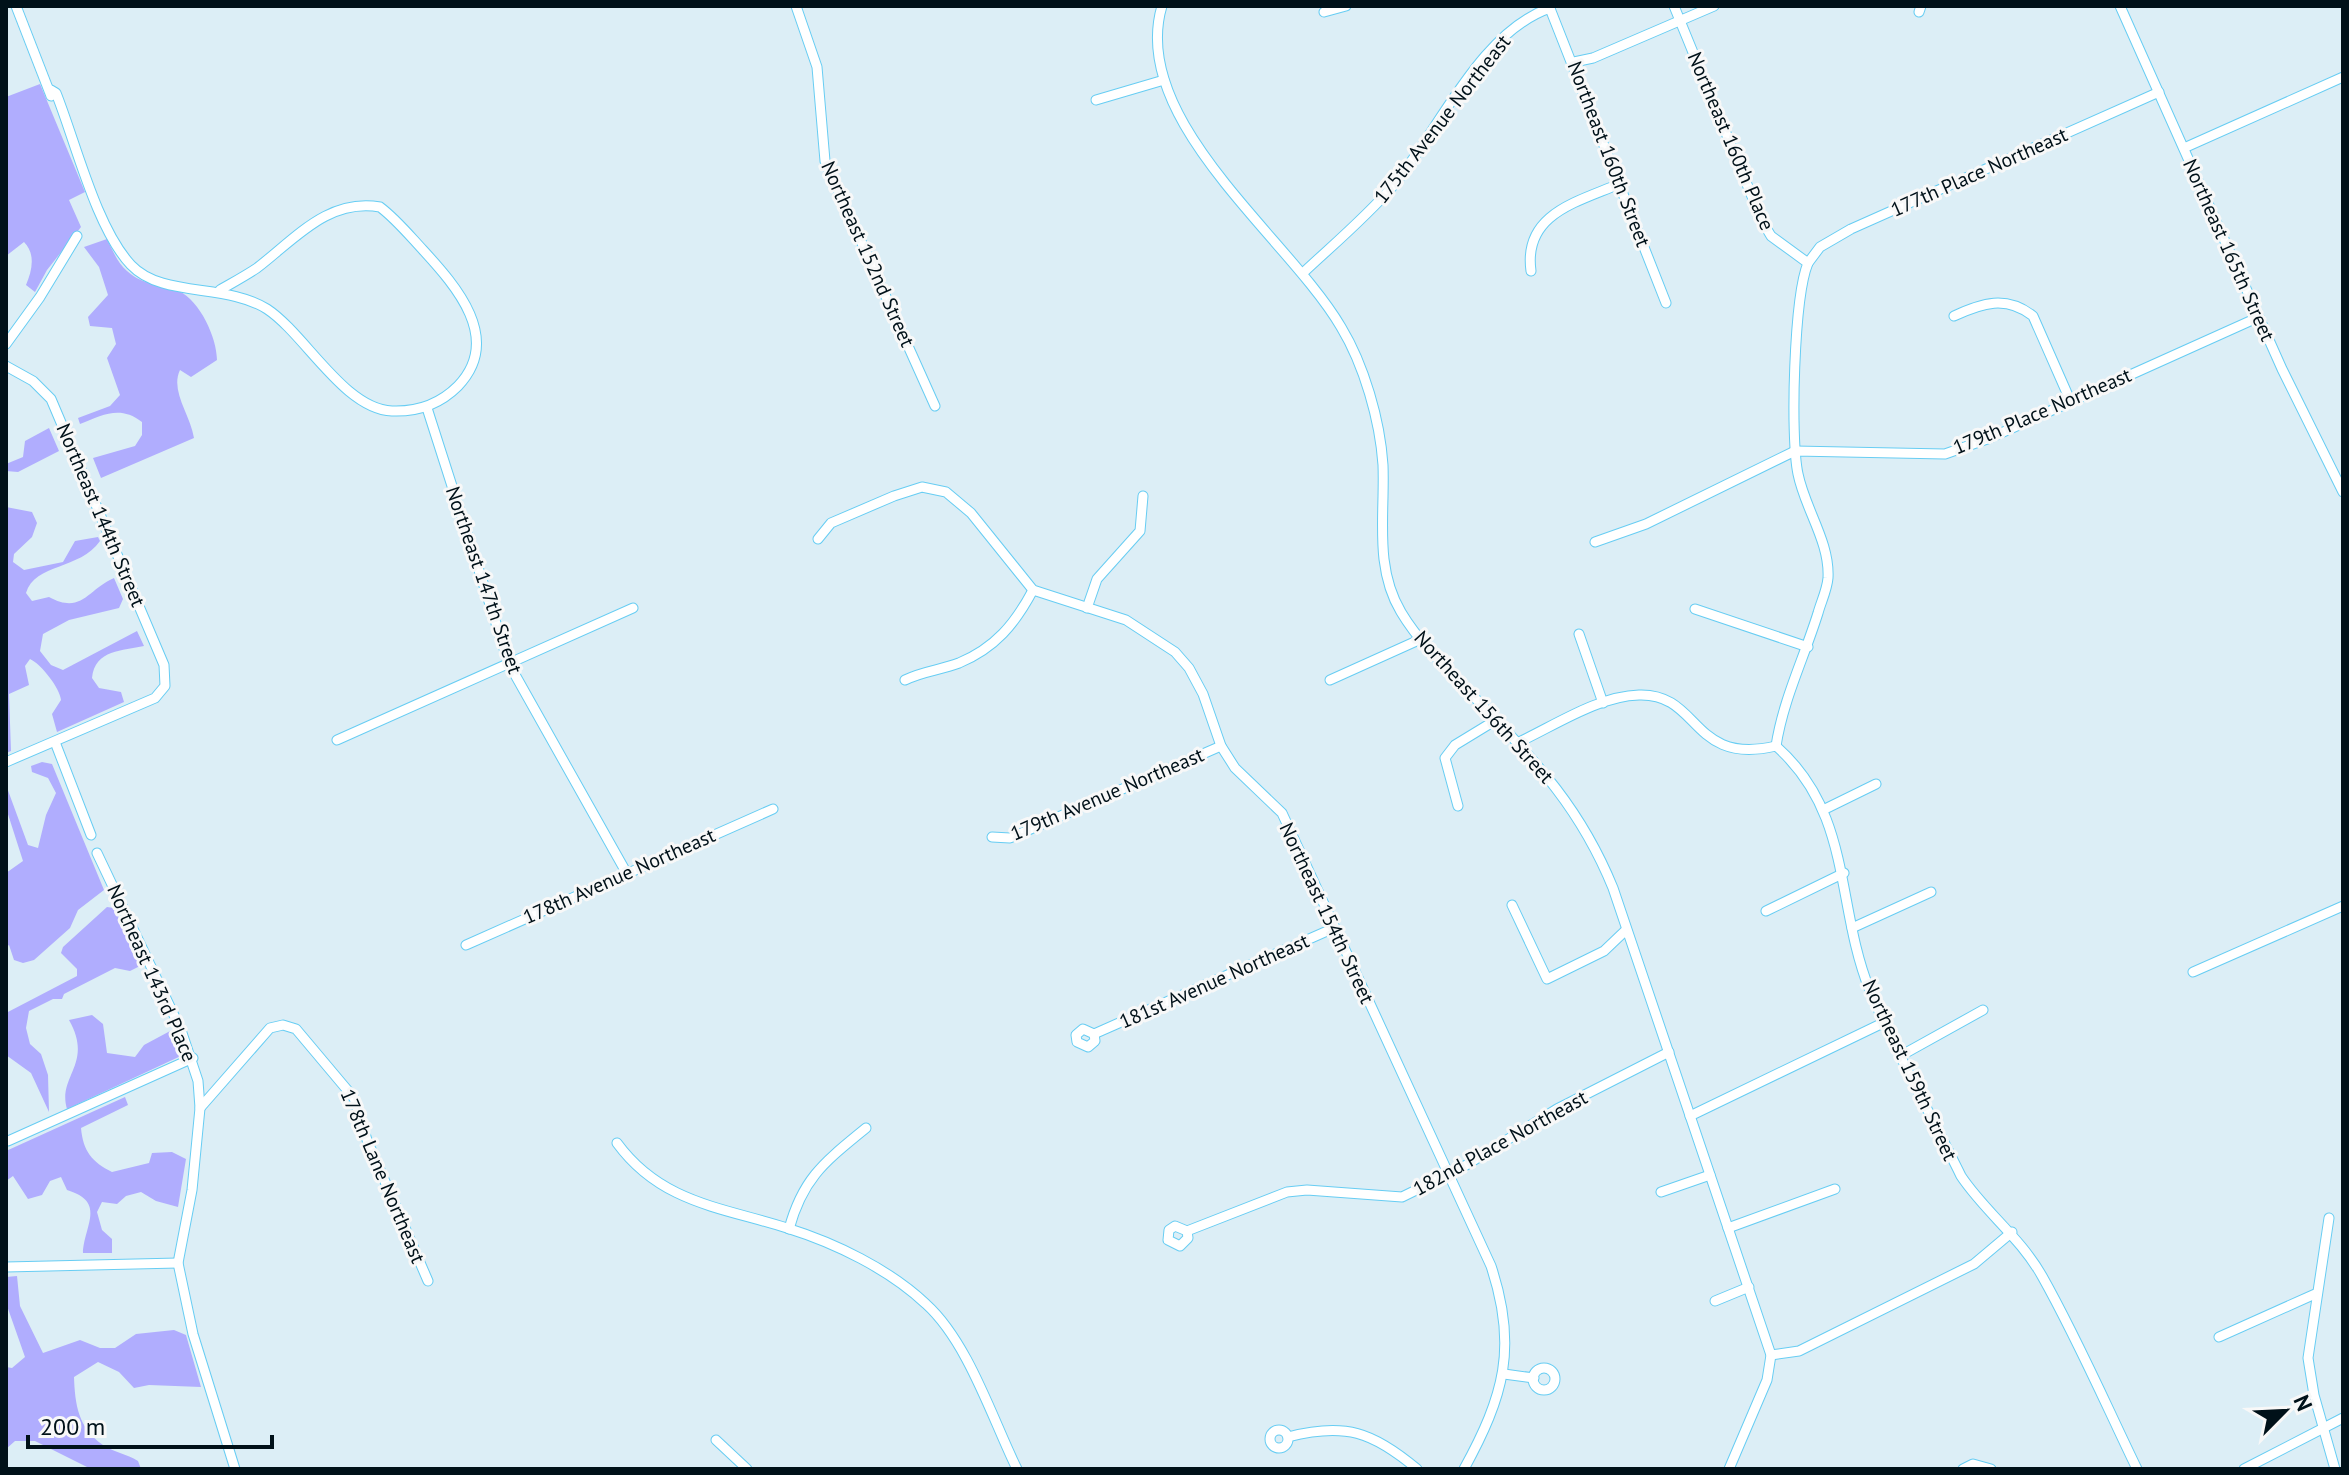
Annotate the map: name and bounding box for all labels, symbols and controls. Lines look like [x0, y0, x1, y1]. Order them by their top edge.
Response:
street label: 175th Avenue Northeast [1368, 29, 1516, 209]
street label: Northeast 160th Place [1682, 48, 1780, 234]
street label: Northeast 160th Street [1562, 57, 1656, 251]
street label: 177th Place Northeast [1887, 121, 2072, 223]
street label: Northeast 165th Street [2177, 155, 2281, 345]
street label: Northeast 152nd Street [815, 157, 921, 351]
street label: 179th Place Northeast [1949, 362, 2135, 460]
street label: Northeast 144th Street [51, 419, 151, 611]
street label: Northeast 147th Street [440, 483, 528, 677]
street label: Northeast 156th Street [1409, 625, 1560, 789]
street label: 179th Avenue Northeast [1006, 741, 1208, 847]
street label: Northeast 154th Street [1274, 818, 1380, 1008]
street label: 178th Avenue Northeast [519, 822, 719, 930]
street label: Northeast 143rd Place [101, 880, 203, 1066]
street label: 181st Avenue Northeast [1115, 927, 1313, 1035]
street label: Northeast 159th Street [1857, 975, 1963, 1165]
street label: 182nd Place Northeast [1408, 1084, 1592, 1202]
street label: 178th Lane Northeast [335, 1085, 432, 1267]
north arrow [2245, 1371, 2325, 1451]
text: N [2288, 1391, 2319, 1415]
scale bar [28, 1399, 272, 1449]
text: 200 m [40, 1411, 105, 1442]

